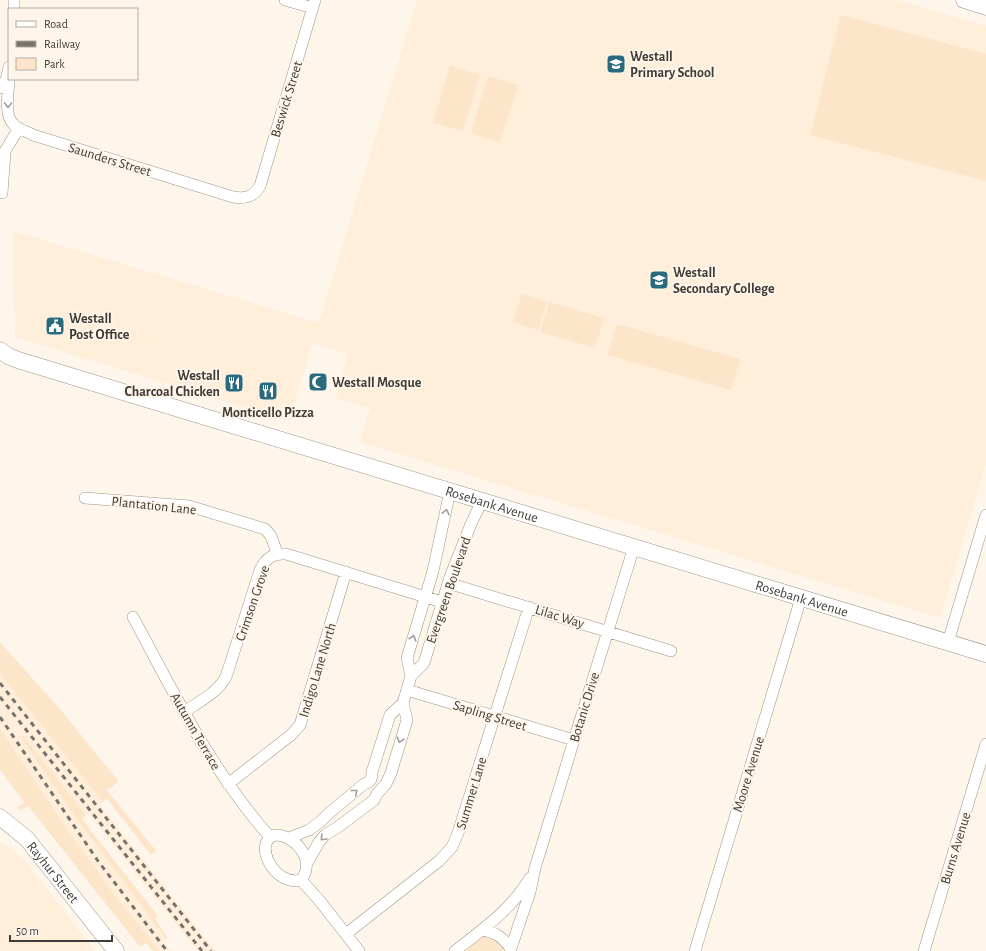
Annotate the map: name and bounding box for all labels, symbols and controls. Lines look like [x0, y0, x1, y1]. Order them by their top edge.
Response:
legend [8, 8, 138, 80]
text: Road [44, 18, 68, 30]
text: Railway [44, 38, 80, 51]
place label: Westall Primary School [630, 50, 715, 80]
school or university icon: Westall Primary School [605, 53, 627, 75]
text: Park [44, 58, 65, 70]
street label: Beswick Street [269, 59, 305, 139]
one-way arrow [4, 102, 13, 108]
street label: Saunders Street [67, 141, 153, 179]
place label: Westall Secondary College [673, 266, 775, 296]
school or university icon: Westall Secondary College [648, 269, 670, 291]
place label: Westall Post Office [69, 312, 130, 342]
public building icon: Westall Post Office [44, 315, 66, 337]
place label: Westall Charcoal Chicken [124, 369, 220, 399]
mosque icon: Westall Mosque [307, 371, 329, 393]
restaurant icon: Westall Charcoal Chicken [223, 372, 245, 394]
place label: Westall Mosque [332, 376, 422, 390]
restaurant icon: Monticello Pizza [257, 380, 279, 402]
place label: Monticello Pizza [222, 406, 314, 420]
street label: Rosebank Avenue [444, 484, 540, 526]
street label: Plantation Lane [111, 495, 197, 517]
one-way arrow [442, 509, 450, 515]
street label: Evergreen Boulevard [424, 535, 474, 645]
street label: Crimson Grove [233, 564, 272, 643]
street label: Rosebank Avenue [754, 578, 850, 620]
street label: Lilac Way [533, 603, 586, 631]
street label: Indigo Lane North [297, 621, 339, 719]
one-way arrow [408, 635, 417, 642]
street label: Botanic Drive [568, 671, 602, 744]
street label: Autumn Terrace [167, 690, 223, 773]
street label: Sapling Street [451, 698, 529, 734]
street label: Moore Avenue [731, 735, 767, 814]
one-way arrow [396, 737, 405, 744]
street label: Summer Lane [454, 755, 490, 831]
one-way arrow [350, 790, 357, 797]
street label: Burns Avenue [938, 811, 974, 886]
one-way arrow [320, 833, 328, 841]
street label: Rayhur Street [24, 839, 81, 906]
scale bar [10, 917, 112, 943]
text: 50 m [16, 925, 39, 937]

